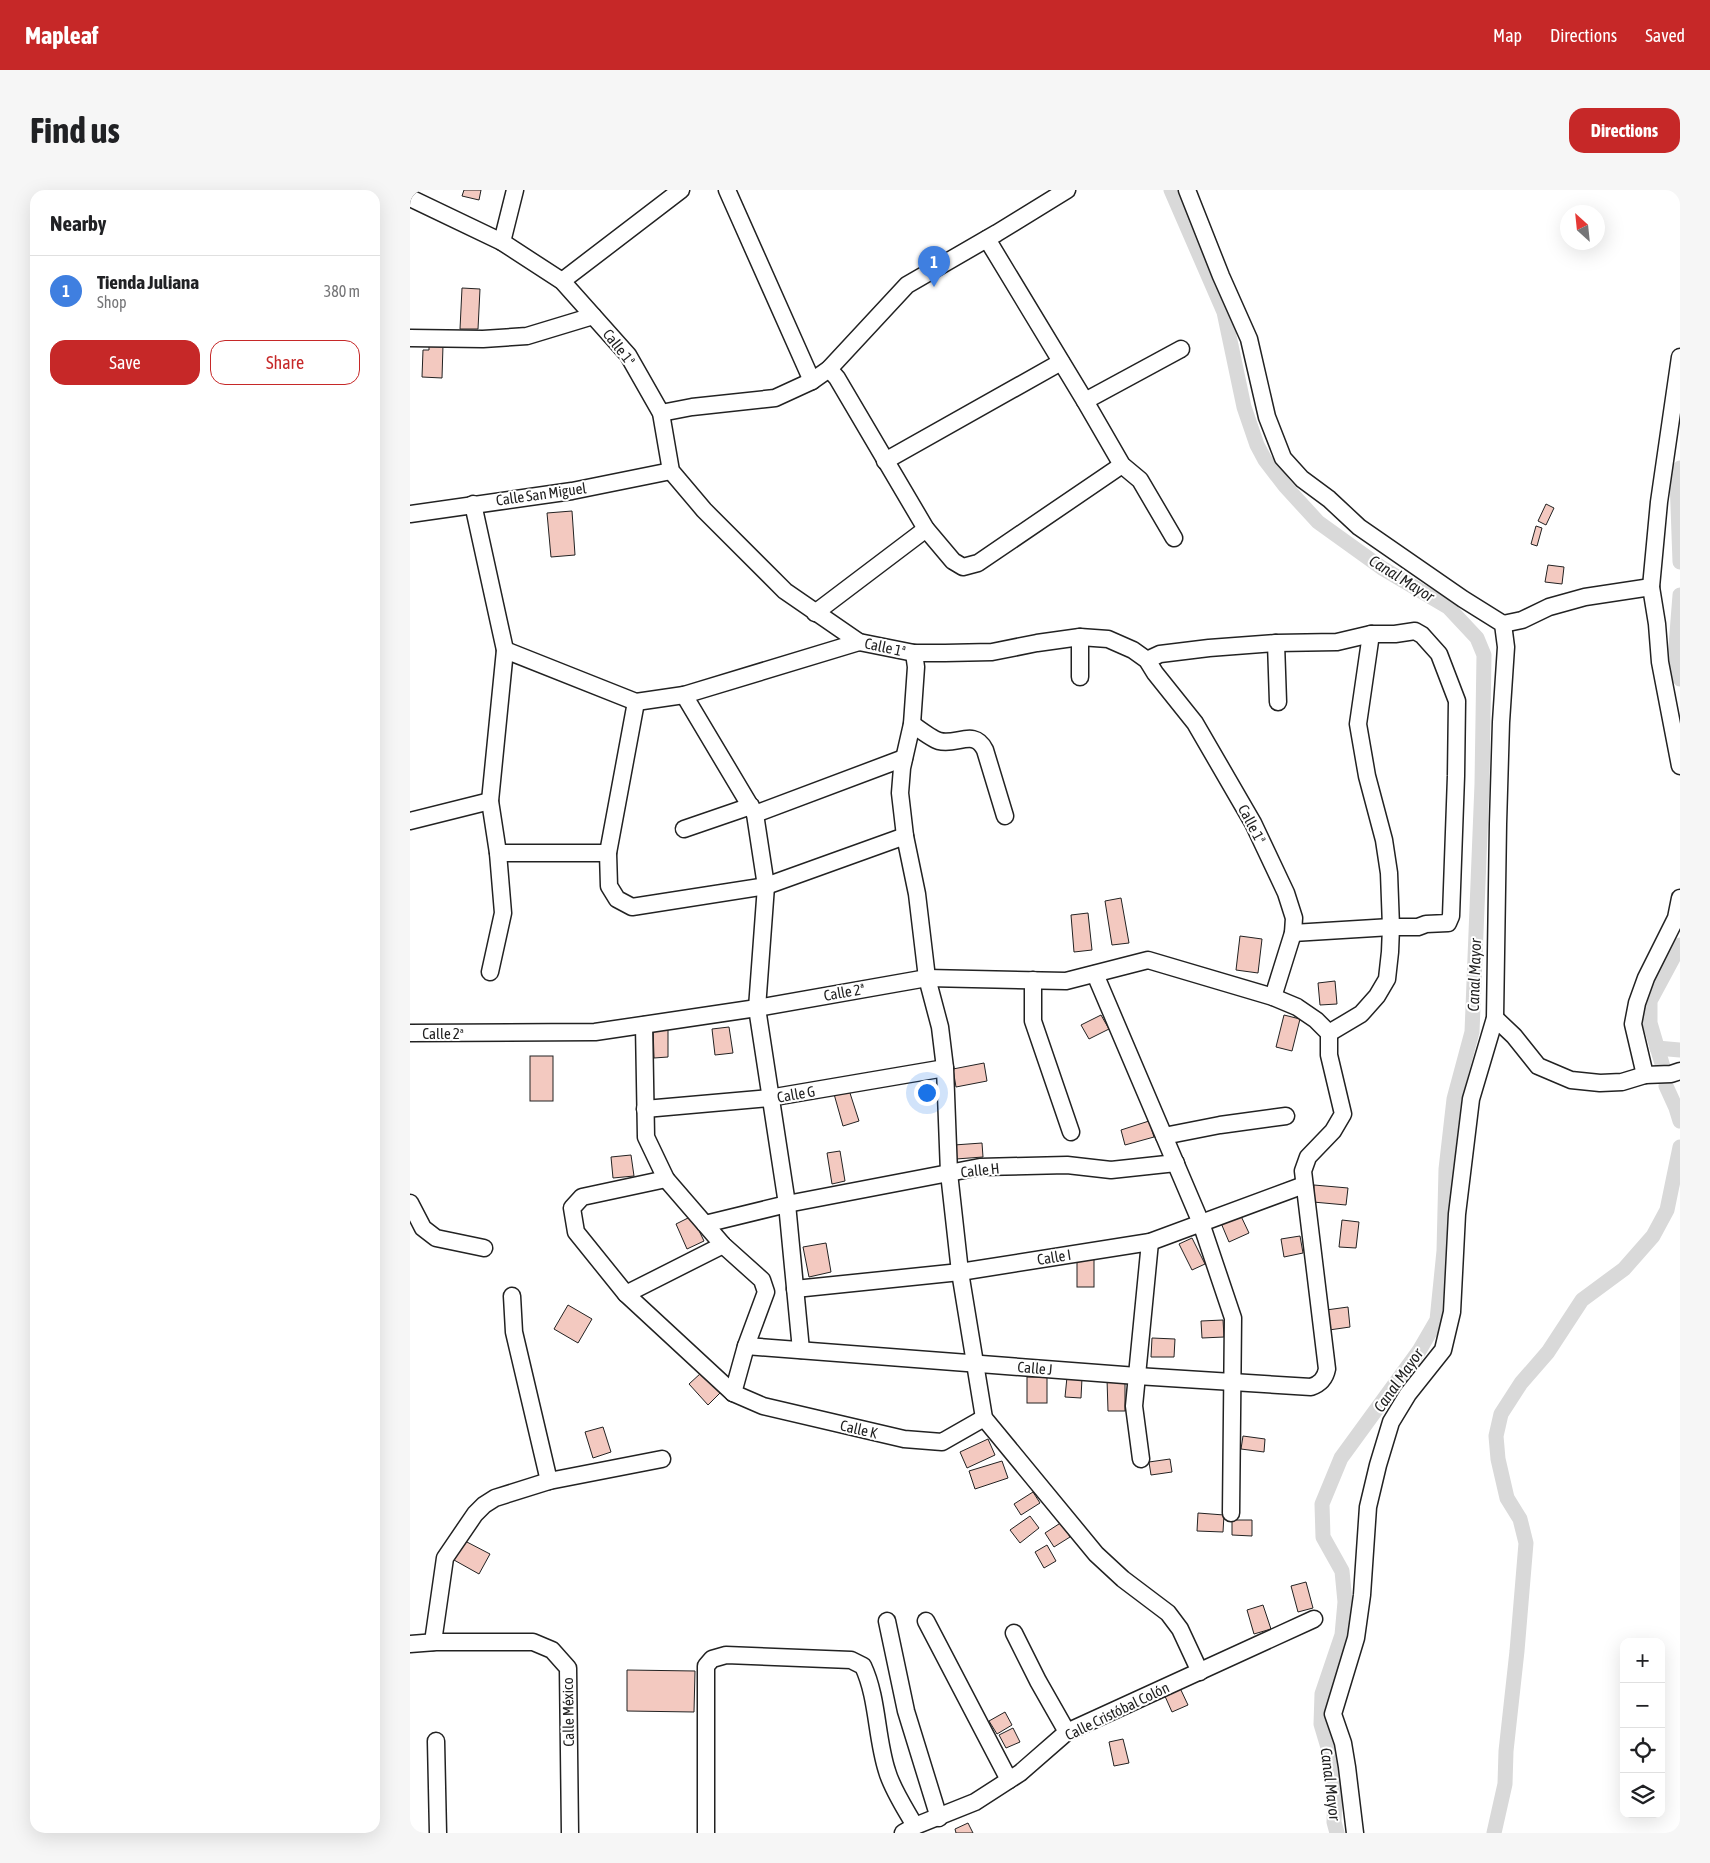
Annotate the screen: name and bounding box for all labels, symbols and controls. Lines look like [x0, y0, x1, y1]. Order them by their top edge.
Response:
text: Mapleaf [25, 22, 98, 49]
text: Map [1493, 25, 1522, 46]
text: Directions [1550, 25, 1617, 46]
text: Saved [1645, 25, 1685, 46]
button: Directions [1569, 108, 1680, 153]
text: Find us [30, 110, 120, 150]
north arrow [1560, 205, 1605, 250]
text: Nearby [50, 211, 106, 235]
pin: 1 [918, 246, 950, 287]
text: Tienda Juliana [97, 271, 199, 293]
text: 1 [62, 282, 70, 300]
text: 380 m [324, 282, 360, 300]
text: Shop [97, 293, 127, 311]
street label: Calle 1ª [600, 326, 639, 369]
button: Save [50, 340, 200, 385]
button: Share [210, 340, 360, 385]
street label: Calle San Miguel [495, 479, 587, 509]
water label: Canal Mayor [1366, 551, 1439, 607]
street label: Calle 1ª [863, 634, 907, 660]
street label: Calle 1ª [1235, 802, 1269, 846]
water label: Canal Mayor [1464, 937, 1485, 1012]
street label: Calle 2ª [822, 980, 866, 1004]
street label: Calle 2ª [422, 1025, 464, 1042]
your location [914, 1080, 940, 1106]
street label: Calle G [776, 1082, 816, 1106]
street label: Calle H [960, 1160, 1000, 1180]
street label: Calle I [1036, 1246, 1072, 1268]
water label: Canal Mayor [1370, 1344, 1428, 1416]
street label: Calle J [1017, 1358, 1053, 1378]
street label: Calle K [839, 1416, 880, 1442]
map controls [1620, 1638, 1665, 1818]
button: + [1620, 1638, 1665, 1683]
street label: Calle México [559, 1677, 577, 1747]
street label: Calle Cristóbal Colón [1062, 1678, 1172, 1744]
button: − [1620, 1683, 1665, 1728]
button: locate [1620, 1728, 1665, 1773]
water label: Canal Mayor [1317, 1747, 1345, 1823]
button: layers [1620, 1773, 1665, 1818]

